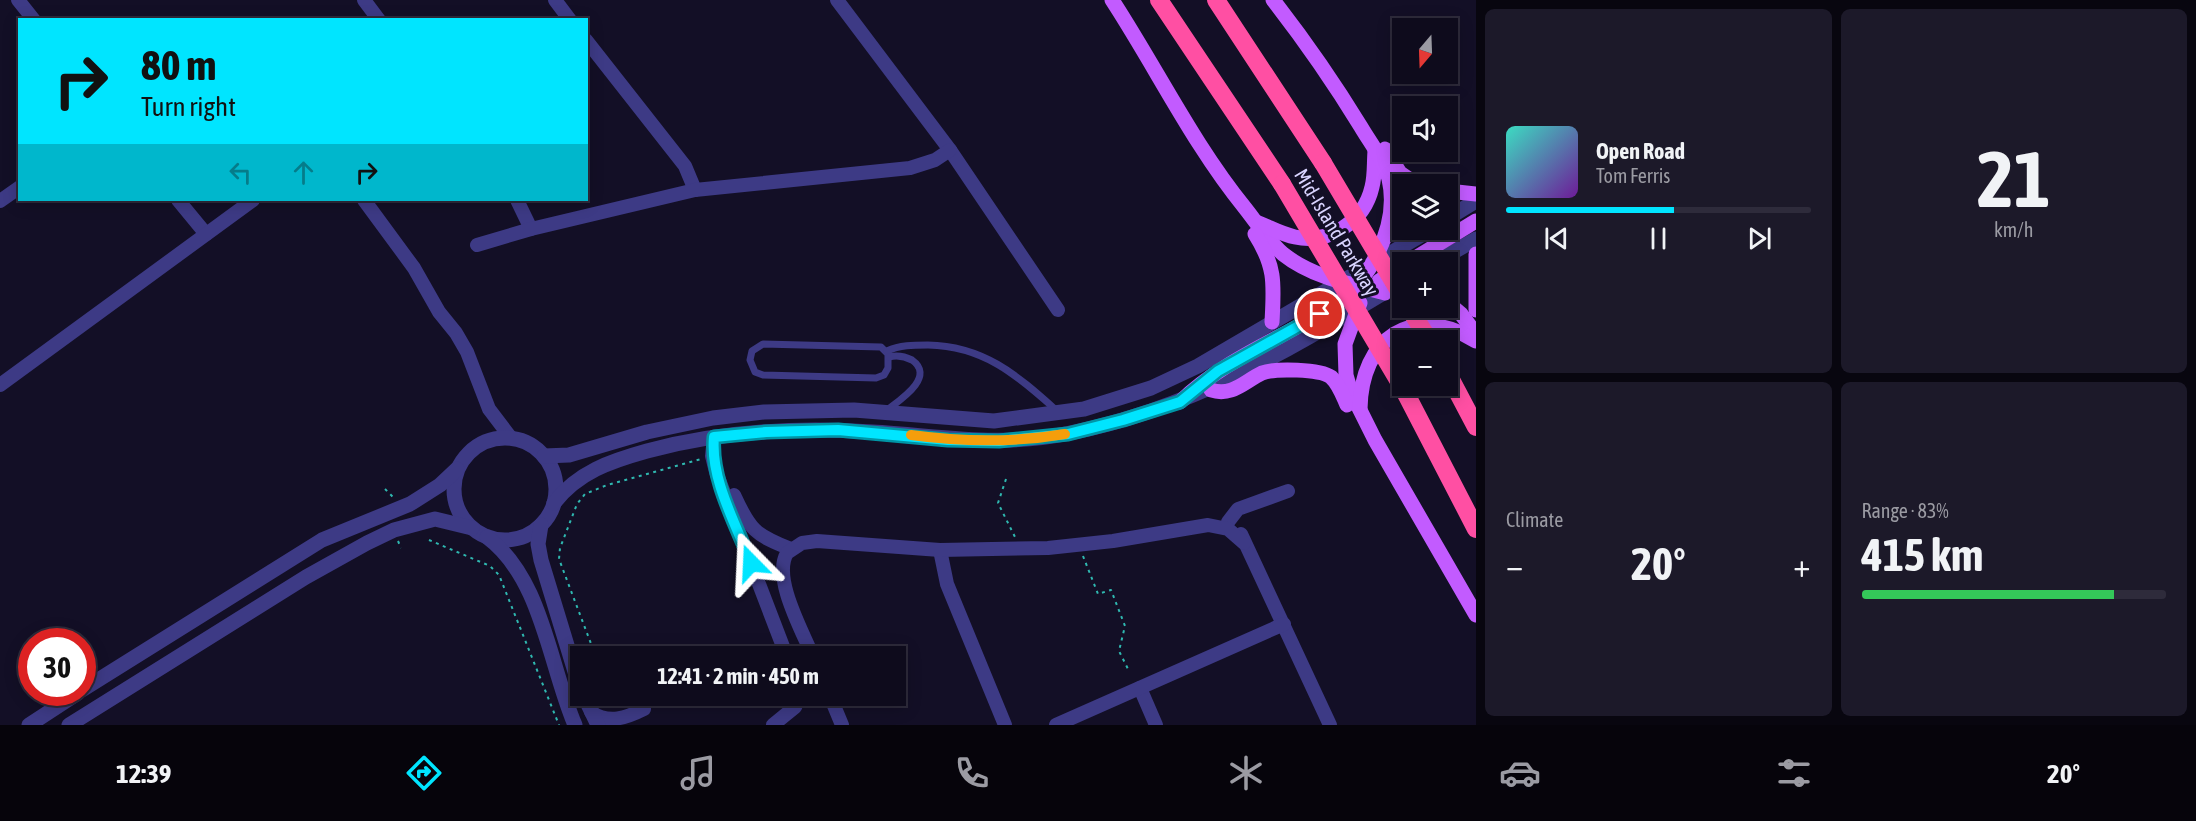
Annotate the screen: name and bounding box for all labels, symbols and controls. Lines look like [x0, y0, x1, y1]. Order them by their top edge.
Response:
north arrow [1392, 18, 1458, 84]
map controls [1392, 18, 1458, 396]
text: 80 m [141, 41, 216, 89]
icon: right [42, 42, 120, 120]
text: Turn right [141, 91, 236, 122]
button: sound [1392, 96, 1458, 162]
text: 21 [1977, 134, 2050, 224]
text: Open Road [1596, 138, 1685, 164]
icon: left [224, 156, 257, 189]
icon: ahead [287, 156, 320, 189]
icon: right [350, 156, 383, 189]
street label: Mid-Island Parkway [1290, 164, 1384, 300]
text: Tom Ferris [1596, 164, 1670, 187]
button: layers [1392, 174, 1458, 240]
text: km/h [1994, 218, 2034, 241]
icon: previous [1540, 222, 1573, 255]
icon: pause [1642, 222, 1675, 255]
icon: next [1743, 222, 1776, 255]
button: + [1392, 252, 1458, 318]
pin [1294, 288, 1345, 339]
icon: arrive [1303, 297, 1336, 330]
button: − [1392, 330, 1458, 396]
text: Range · 83% [1862, 499, 1949, 522]
text: Climate [1506, 508, 1563, 531]
text: 415 km [1862, 529, 1983, 581]
position arrow [719, 531, 783, 595]
text: 20° [1631, 538, 1686, 590]
text: − [1506, 546, 1523, 584]
text: + [1793, 546, 1810, 584]
speed limit sign: 30 [18, 628, 96, 706]
text: 12:41 · 2 min · 450 m [657, 663, 819, 689]
icon: directions [403, 752, 445, 794]
icon: music [677, 752, 719, 794]
icon: phone [951, 752, 993, 794]
icon: climate [1225, 752, 1267, 794]
icon: car [1499, 752, 1541, 794]
icon: filters [1773, 752, 1815, 794]
text: 12:39 [116, 758, 172, 789]
text: 20° [2047, 758, 2080, 789]

